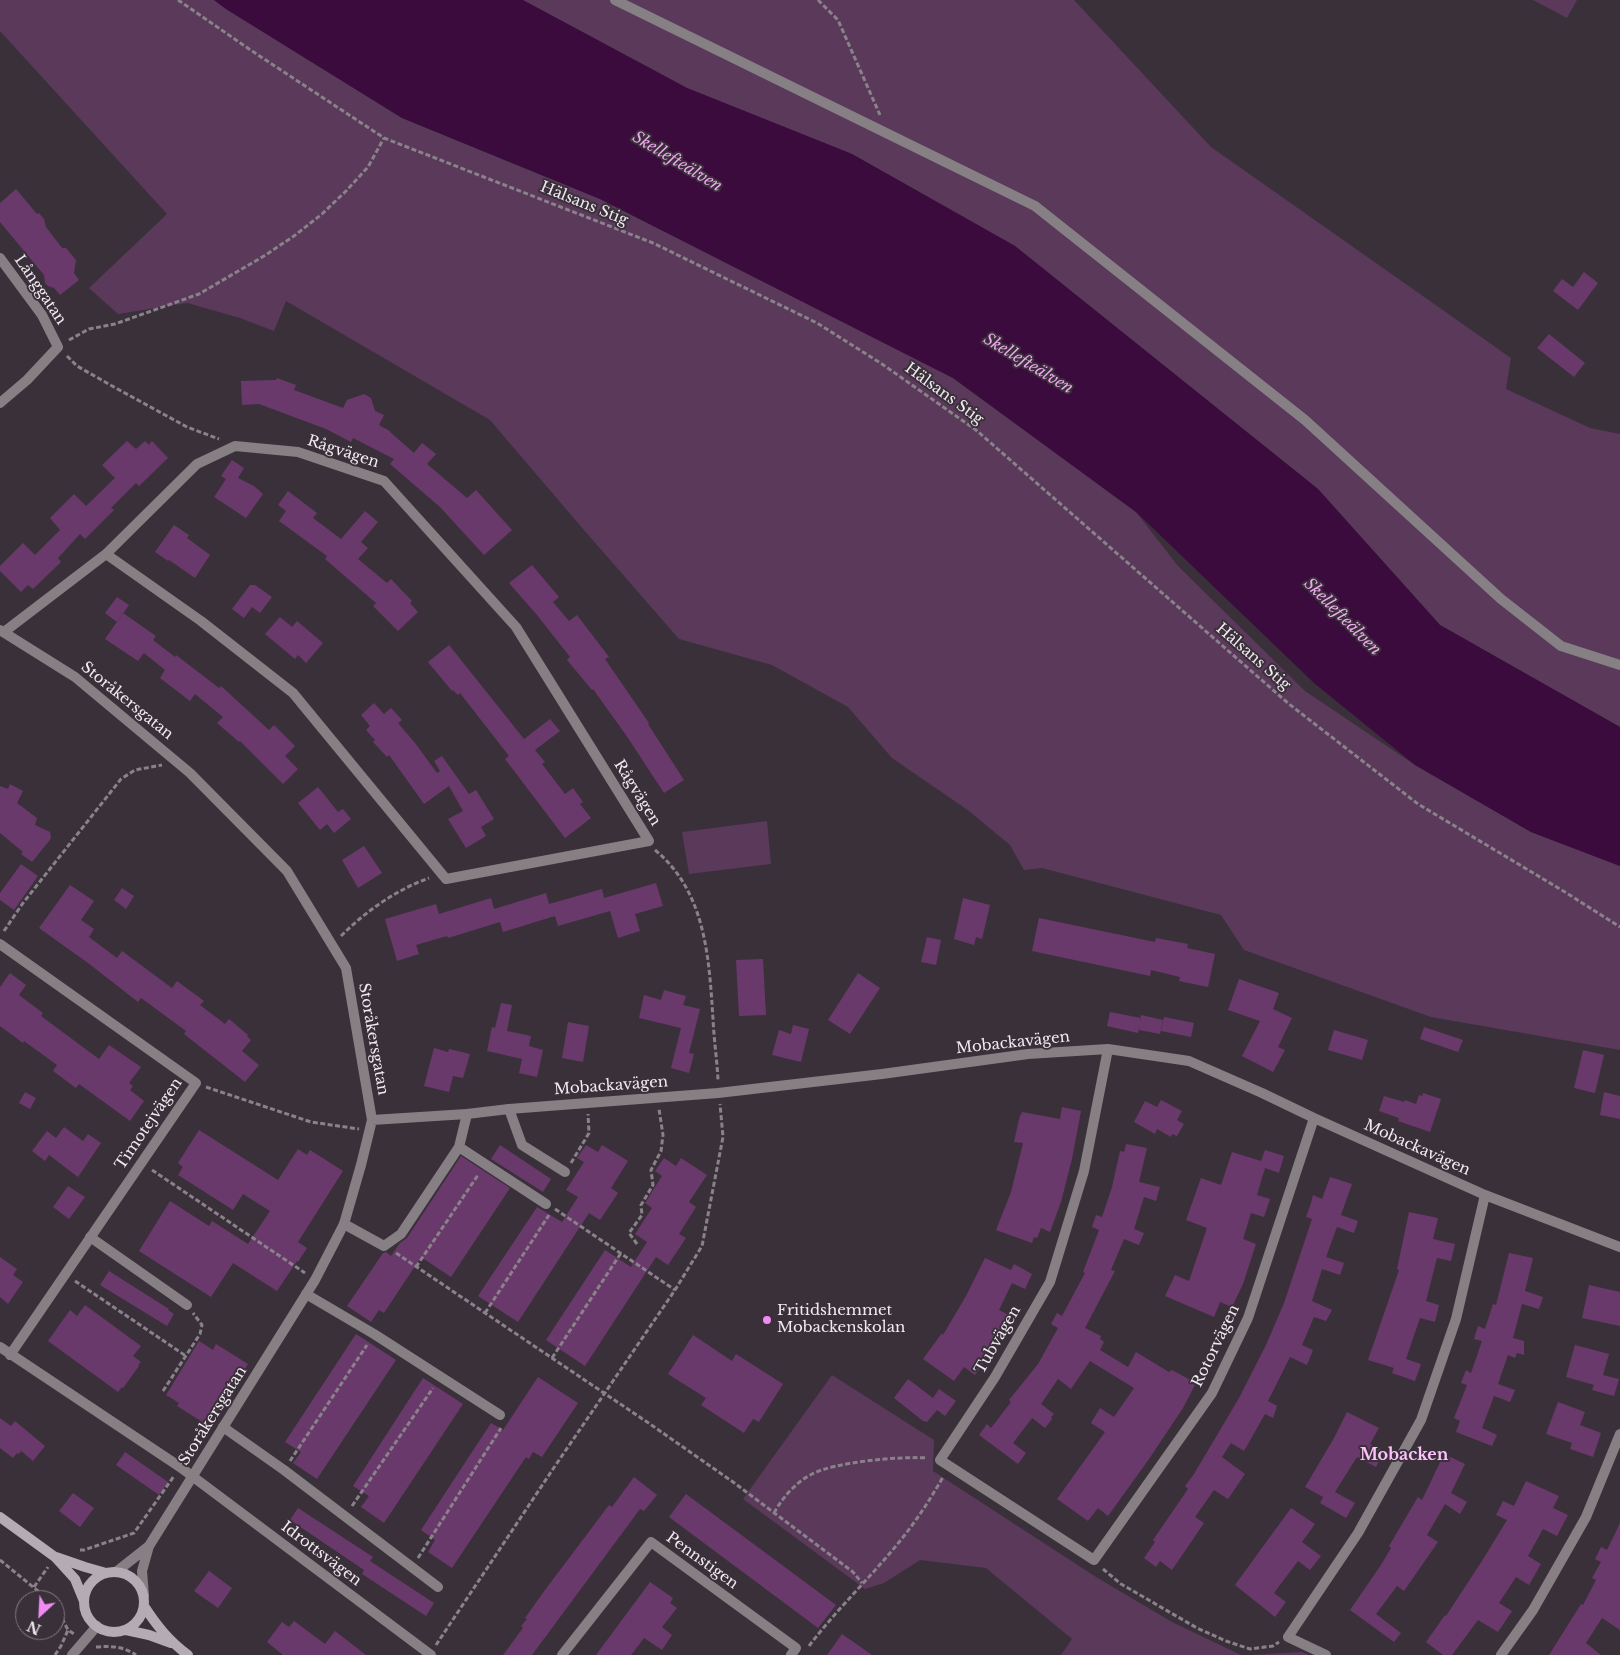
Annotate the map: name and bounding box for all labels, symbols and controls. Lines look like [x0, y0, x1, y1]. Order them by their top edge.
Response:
water label: Skellefteälven [629, 128, 725, 196]
street label: Hälsans Stig [538, 178, 630, 230]
street label: Långgatan [10, 252, 70, 328]
water label: Skellefteälven [980, 330, 1076, 398]
street label: Hälsans Stig [901, 359, 987, 429]
street label: Rågvägen [305, 432, 381, 472]
water label: Skellefteälven [1299, 574, 1385, 660]
street label: Hälsans Stig [1212, 620, 1294, 694]
street label: Storåkersgatan [77, 658, 177, 744]
street label: Rågvägen [610, 757, 664, 829]
street label: Storåkersgatan [354, 982, 392, 1096]
street label: Mobackavägen [955, 1028, 1071, 1058]
street label: Mobackavägen [553, 1073, 669, 1099]
street label: Timotejvägen [112, 1075, 186, 1173]
street label: Mobackavägen [1361, 1117, 1473, 1179]
place label: Fritidshemmet Mobackenskolan [777, 1302, 905, 1337]
street label: Rotorvägen [1188, 1302, 1244, 1390]
street label: Tubvägen [971, 1303, 1025, 1377]
marker: Fritidshemmet Mobackenskolan [761, 1314, 773, 1326]
street label: Storåkersgatan [175, 1363, 251, 1469]
district label: Mobacken [1360, 1445, 1448, 1465]
street label: Idrottsvägen [277, 1518, 365, 1590]
street label: Pennstigen [663, 1529, 741, 1593]
north arrow [15, 1590, 65, 1640]
text: N [24, 1617, 44, 1639]

